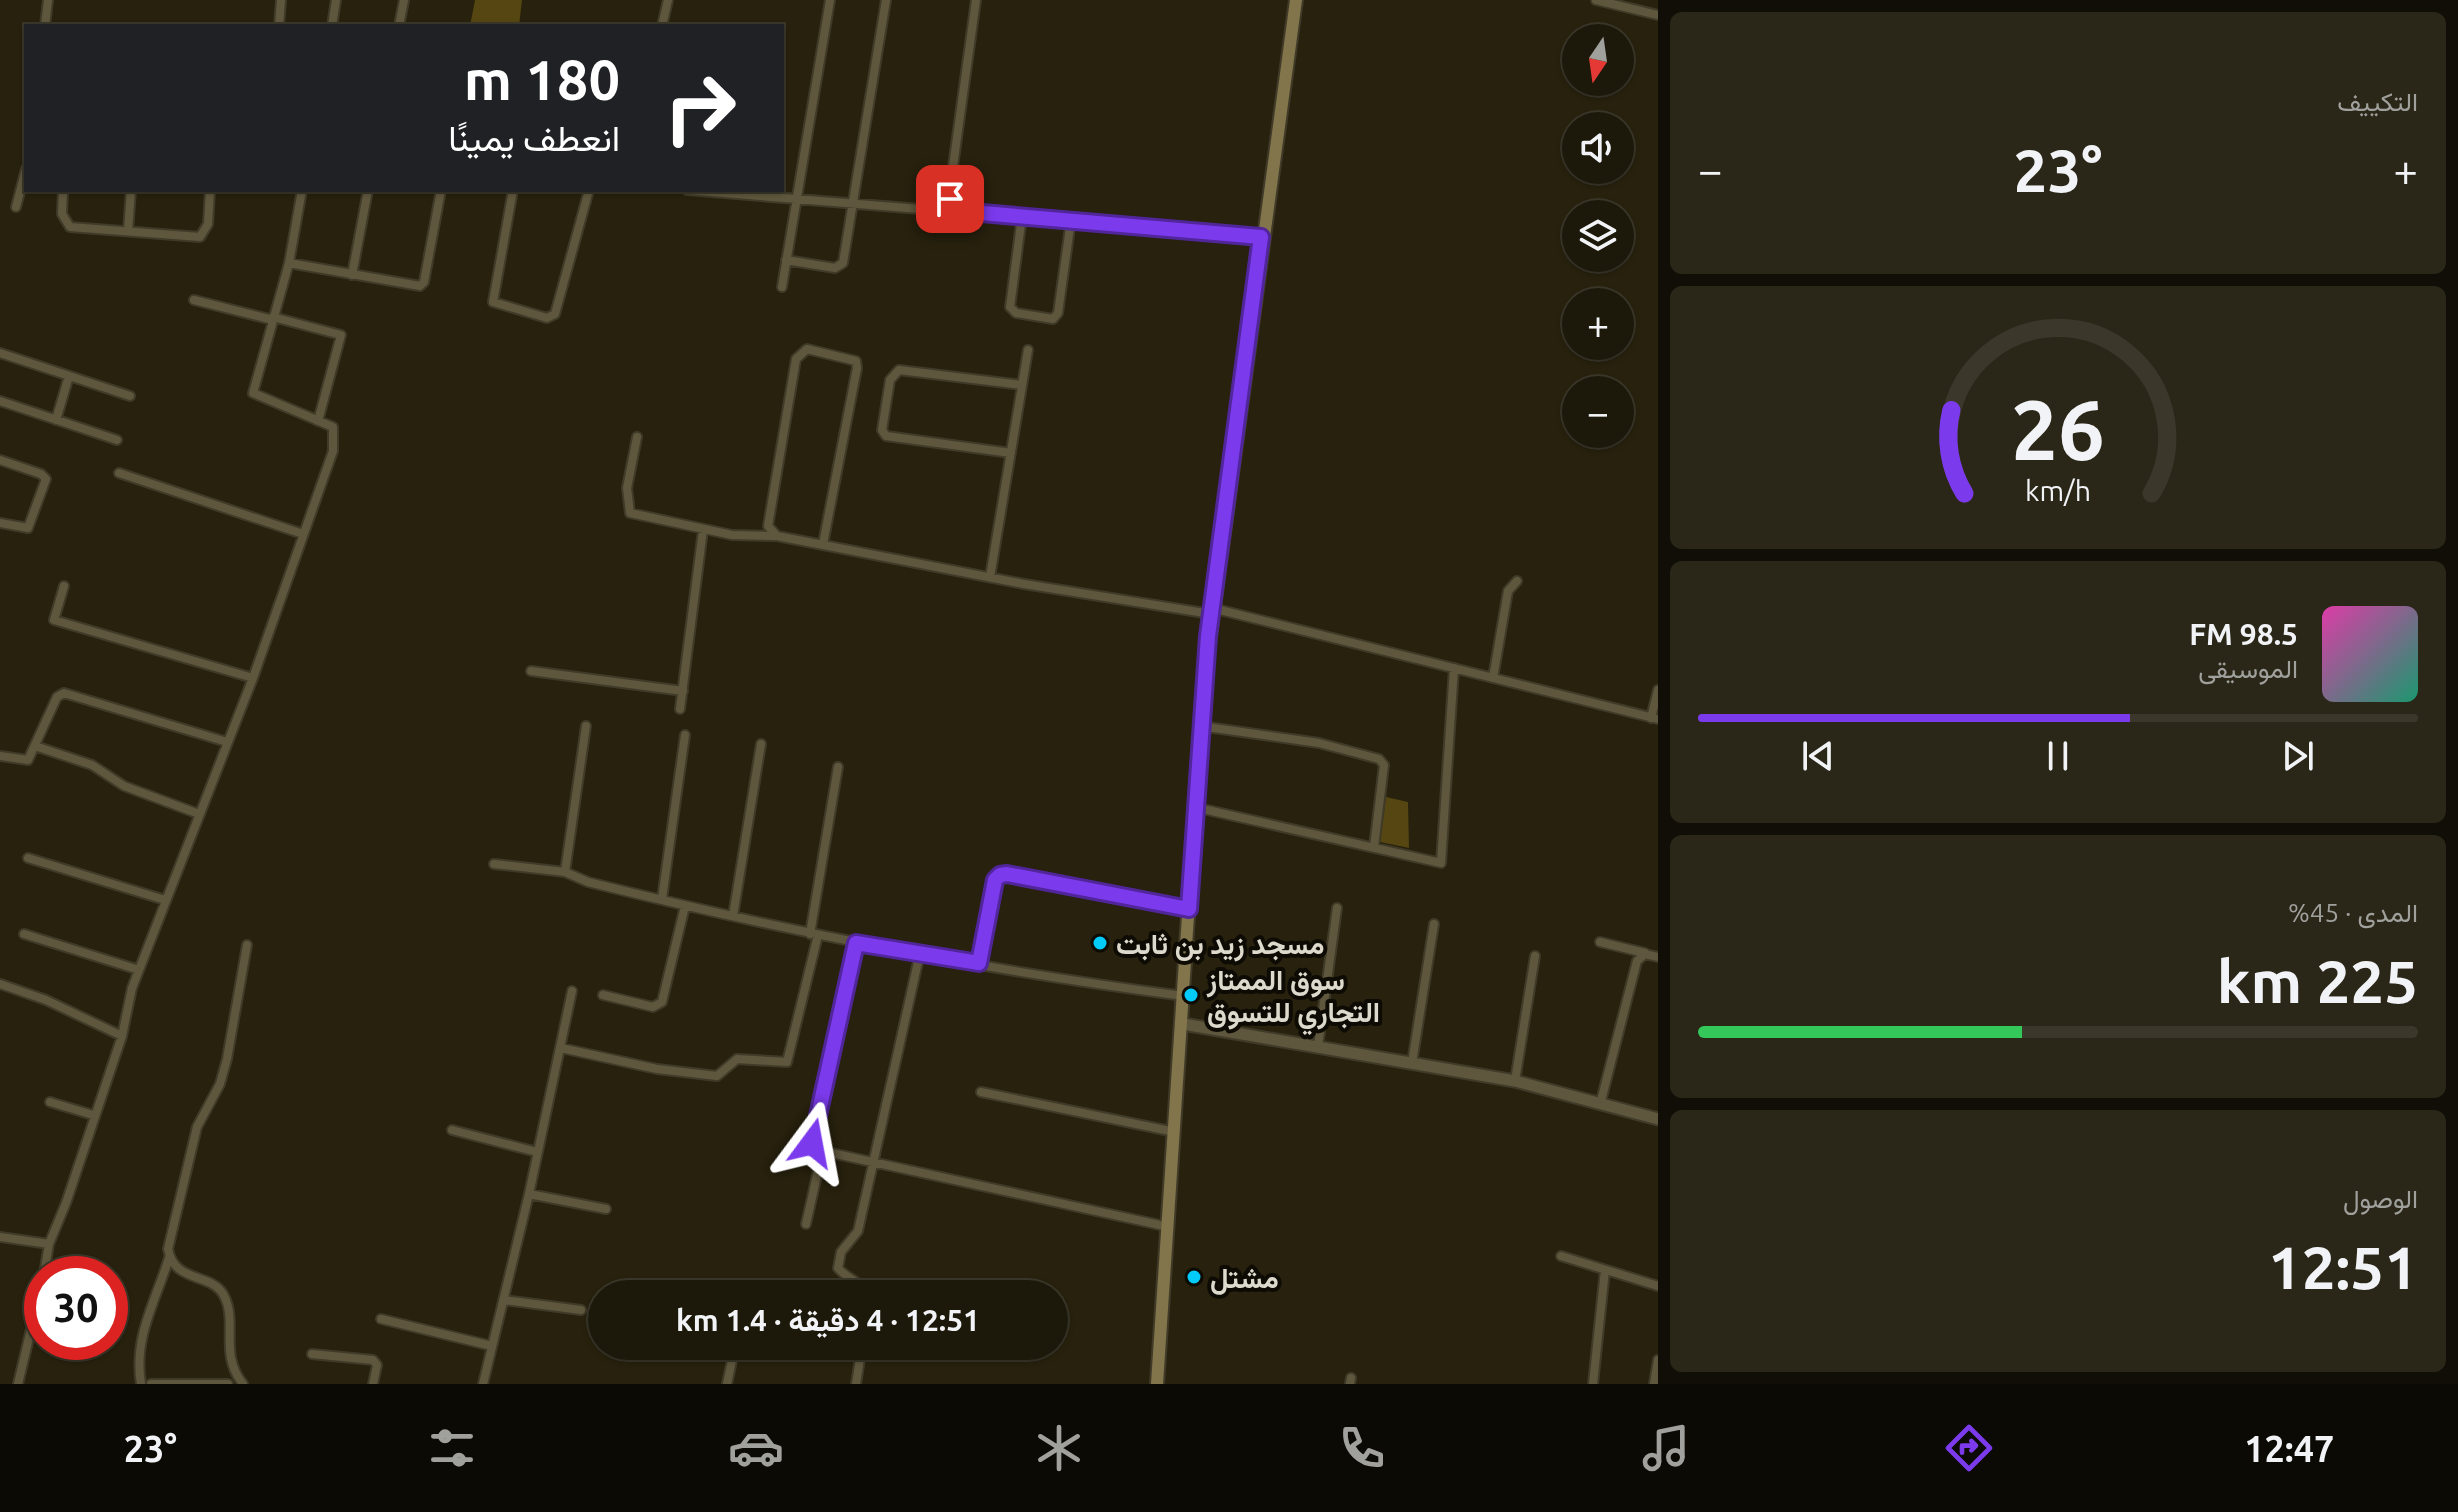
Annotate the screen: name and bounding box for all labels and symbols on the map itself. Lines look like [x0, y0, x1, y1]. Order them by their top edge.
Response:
north arrow [1562, 24, 1634, 96]
pin [916, 165, 984, 233]
place label: مسجد زيد بن ثابت [1116, 928, 1324, 962]
marker: مسجد زيد بن ثابت [1091, 934, 1109, 952]
place label: سوق الممتاز التجاري للتسوق [1206, 964, 1380, 1036]
marker: سوق الممتاز التجاري للتسوق [1182, 986, 1200, 1004]
position arrow [770, 1101, 854, 1185]
speed limit sign: 30 [24, 1256, 128, 1360]
place label: مشتل [1210, 1262, 1279, 1295]
marker: مشتل [1185, 1268, 1203, 1286]

